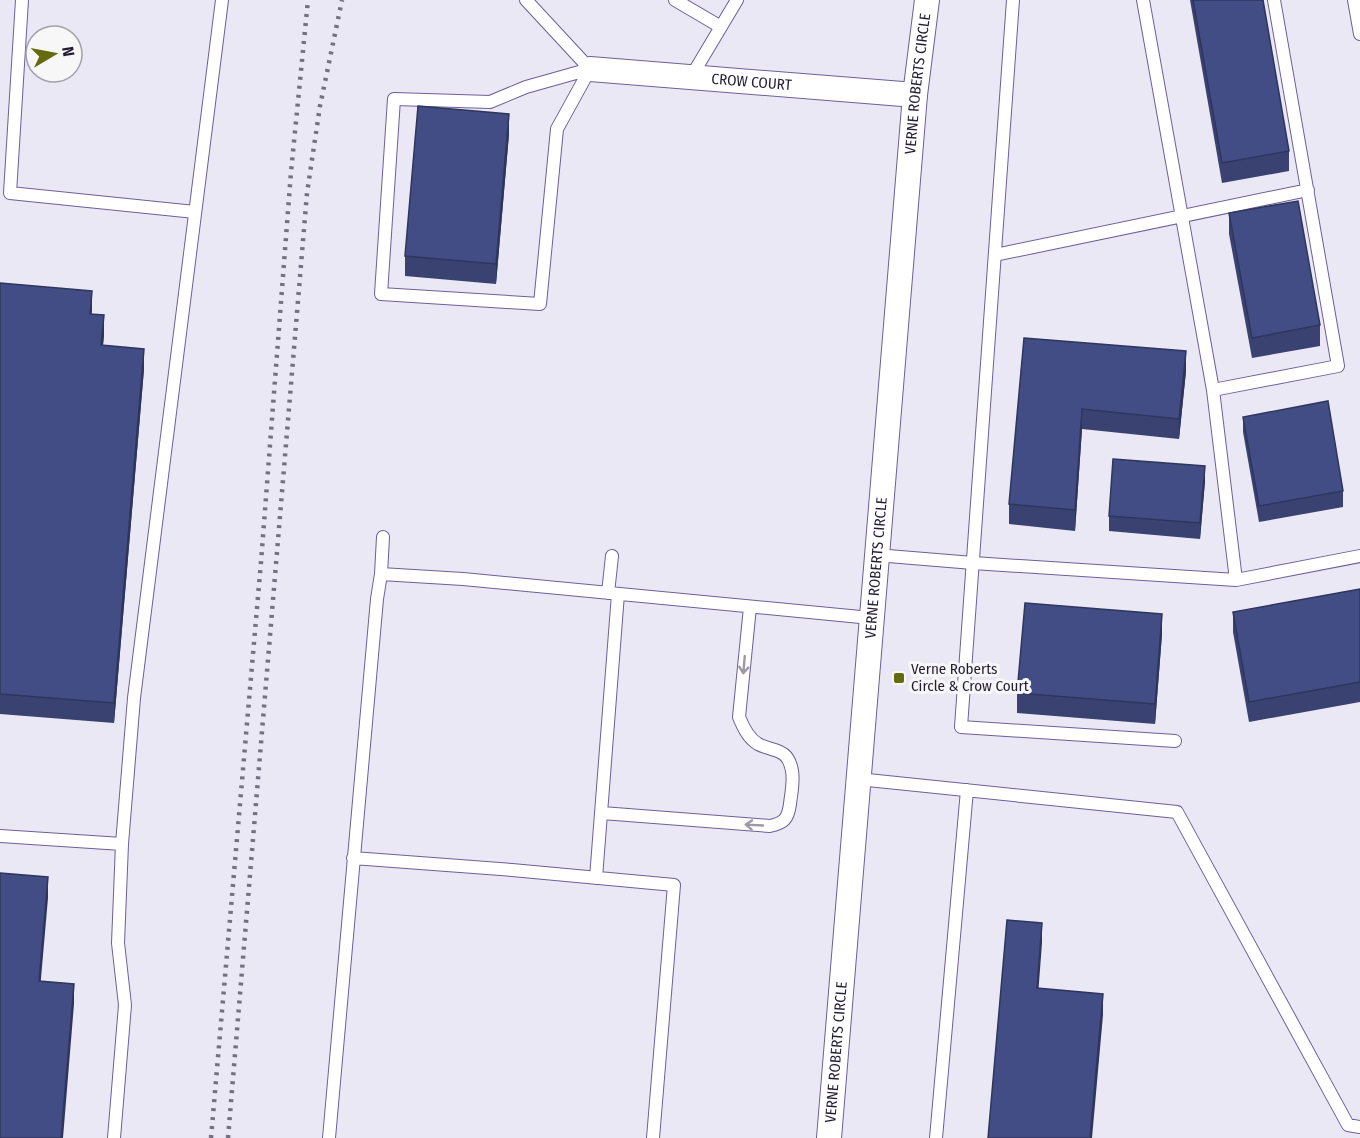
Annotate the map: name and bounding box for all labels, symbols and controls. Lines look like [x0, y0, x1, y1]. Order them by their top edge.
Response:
street label: VERNE ROBERTS CIRCLE [901, 12, 934, 155]
north arrow [24, 24, 84, 84]
text: N [58, 45, 78, 58]
street label: CROW COURT [711, 70, 792, 94]
street label: VERNE ROBERTS CIRCLE [861, 497, 891, 639]
one-way arrow [738, 654, 749, 674]
place label: Verne Roberts Circle & Crow Court [911, 660, 1029, 695]
marker: Verne Roberts Circle & Crow Court [892, 671, 906, 685]
one-way arrow [744, 820, 764, 831]
street label: VERNE ROBERTS CIRCLE [821, 981, 851, 1124]

